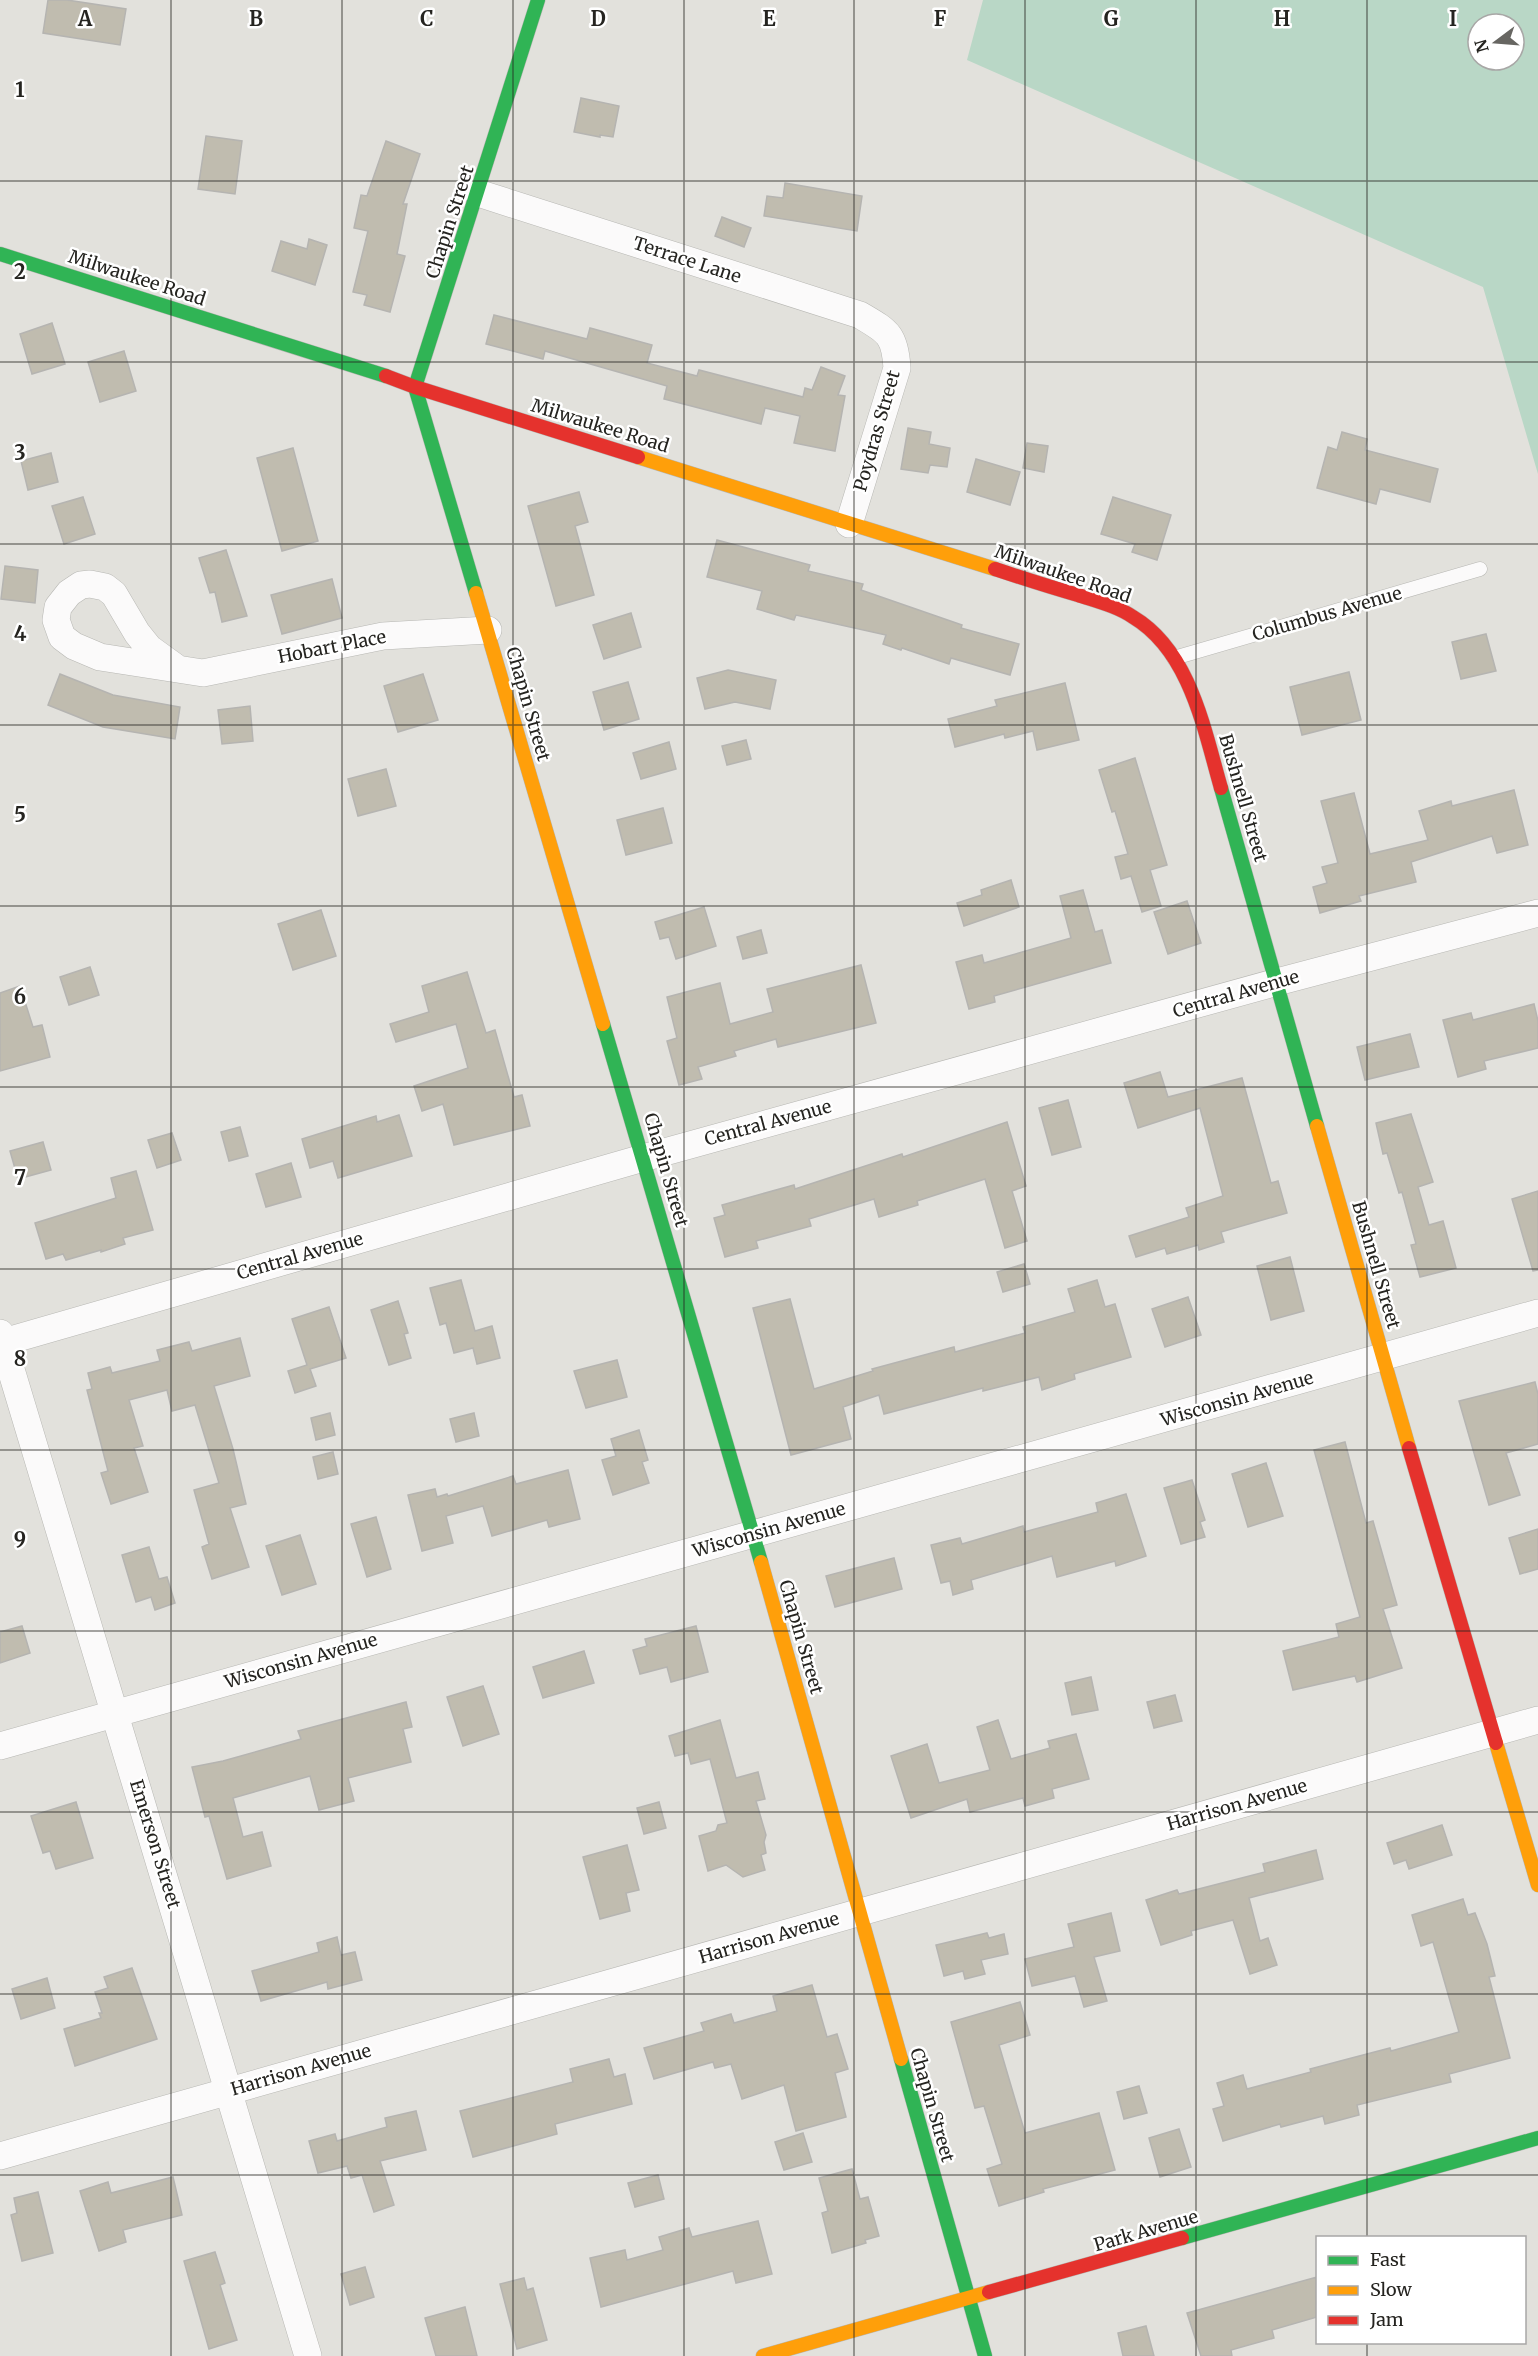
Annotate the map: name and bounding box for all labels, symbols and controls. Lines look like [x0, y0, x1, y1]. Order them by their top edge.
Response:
text: A [77, 6, 93, 31]
text: B [249, 6, 263, 31]
text: C [420, 6, 434, 31]
text: D [590, 6, 606, 31]
text: E [762, 6, 776, 31]
text: F [934, 6, 947, 31]
text: G [1104, 6, 1119, 31]
text: H [1274, 6, 1290, 31]
text: I [1449, 6, 1457, 31]
north arrow [1466, 12, 1526, 72]
text: N [1470, 37, 1493, 55]
text: 1 [15, 77, 25, 102]
street label: Chapin Street [420, 162, 479, 281]
street label: Terrace Lane [630, 231, 744, 288]
street label: Milwaukee Road [66, 245, 209, 311]
text: 2 [14, 259, 26, 284]
street label: Poydras Street [848, 368, 905, 494]
street label: Milwaukee Road [529, 394, 672, 457]
text: 3 [14, 440, 26, 465]
street label: Milwaukee Road [992, 539, 1135, 608]
street label: Columbus Avenue [1249, 581, 1404, 646]
text: 4 [14, 621, 27, 646]
street label: Hobart Place [276, 625, 388, 668]
street label: Chapin Street [501, 644, 556, 764]
street label: Bushnell Street [1214, 731, 1273, 864]
text: 5 [14, 802, 26, 827]
street label: Central Avenue [1170, 964, 1302, 1023]
text: 6 [14, 984, 26, 1009]
street label: Central Avenue [702, 1095, 834, 1150]
street label: Chapin Street [639, 1110, 694, 1230]
text: 7 [14, 1165, 26, 1190]
street label: Bushnell Street [1347, 1198, 1406, 1331]
street label: Central Avenue [234, 1226, 366, 1285]
text: 8 [14, 1346, 26, 1371]
street label: Wisconsin Avenue [1157, 1366, 1316, 1432]
street label: Wisconsin Avenue [689, 1497, 848, 1563]
text: 9 [14, 1527, 26, 1552]
street label: Chapin Street [774, 1577, 829, 1697]
street label: Wisconsin Avenue [221, 1628, 380, 1694]
street label: Harrison Avenue [1164, 1774, 1310, 1836]
street label: Emerson Street [125, 1777, 186, 1911]
street label: Harrison Avenue [696, 1907, 842, 1969]
street label: Harrison Avenue [228, 2039, 374, 2101]
street label: Chapin Street [905, 2045, 960, 2165]
street label: Park Avenue [1091, 2205, 1201, 2256]
legend [1316, 2236, 1526, 2344]
text: Fast [1370, 2248, 1406, 2271]
text: Slow [1370, 2278, 1413, 2301]
text: Jam [1369, 2308, 1404, 2331]

